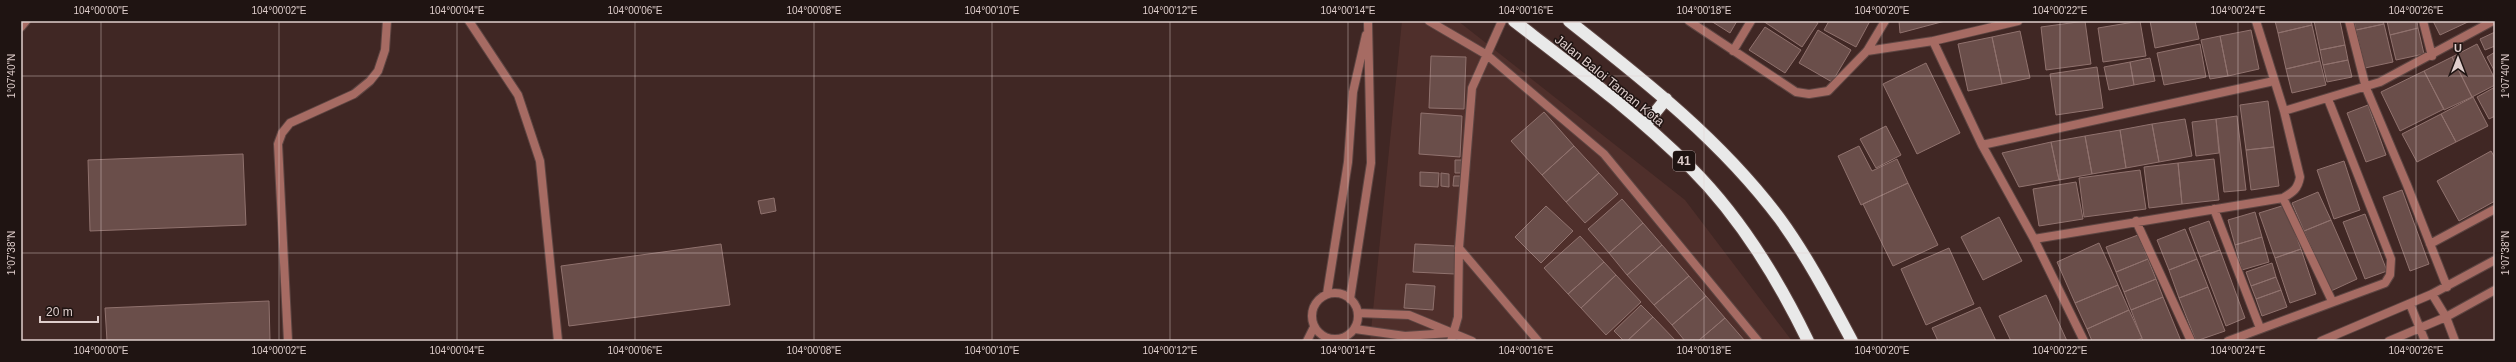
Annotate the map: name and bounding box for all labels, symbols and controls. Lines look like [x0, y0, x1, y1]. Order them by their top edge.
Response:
text: 104°00'00"E [73, 5, 129, 16]
text: 104°00'02"E [251, 5, 307, 16]
text: 104°00'04"E [429, 5, 485, 16]
text: 104°00'06"E [607, 5, 663, 16]
text: 104°00'08"E [786, 5, 842, 16]
text: 104°00'10"E [964, 5, 1020, 16]
text: 104°00'12"E [1142, 5, 1198, 16]
text: 104°00'14"E [1320, 5, 1376, 16]
text: 104°00'16"E [1498, 5, 1554, 16]
text: 104°00'18"E [1676, 5, 1732, 16]
text: 104°00'20"E [1854, 5, 1910, 16]
text: 104°00'22"E [2032, 5, 2088, 16]
text: 104°00'24"E [2210, 5, 2266, 16]
text: 104°00'26"E [2388, 5, 2444, 16]
street label: Jalan Baloi Taman Kota [1552, 32, 1668, 130]
north arrow [2438, 38, 2478, 78]
text: U [2454, 42, 2462, 54]
text: 1°07'40"N [6, 54, 17, 98]
text: 1°07'40"N [2500, 54, 2511, 98]
road number: 41 [1673, 151, 1695, 171]
text: 1°07'38"N [6, 231, 17, 275]
text: 1°07'38"N [2500, 231, 2511, 275]
scale bar [40, 298, 98, 324]
text: 20 m [46, 305, 73, 319]
text: 104°00'00"E [73, 345, 129, 356]
text: 104°00'02"E [251, 345, 307, 356]
text: 104°00'04"E [429, 345, 485, 356]
text: 104°00'06"E [607, 345, 663, 356]
text: 104°00'08"E [786, 345, 842, 356]
text: 104°00'10"E [964, 345, 1020, 356]
text: 104°00'12"E [1142, 345, 1198, 356]
text: 104°00'14"E [1320, 345, 1376, 356]
text: 104°00'16"E [1498, 345, 1554, 356]
text: 104°00'18"E [1676, 345, 1732, 356]
text: 104°00'20"E [1854, 345, 1910, 356]
text: 104°00'22"E [2032, 345, 2088, 356]
text: 104°00'24"E [2210, 345, 2266, 356]
text: 104°00'26"E [2388, 345, 2444, 356]

